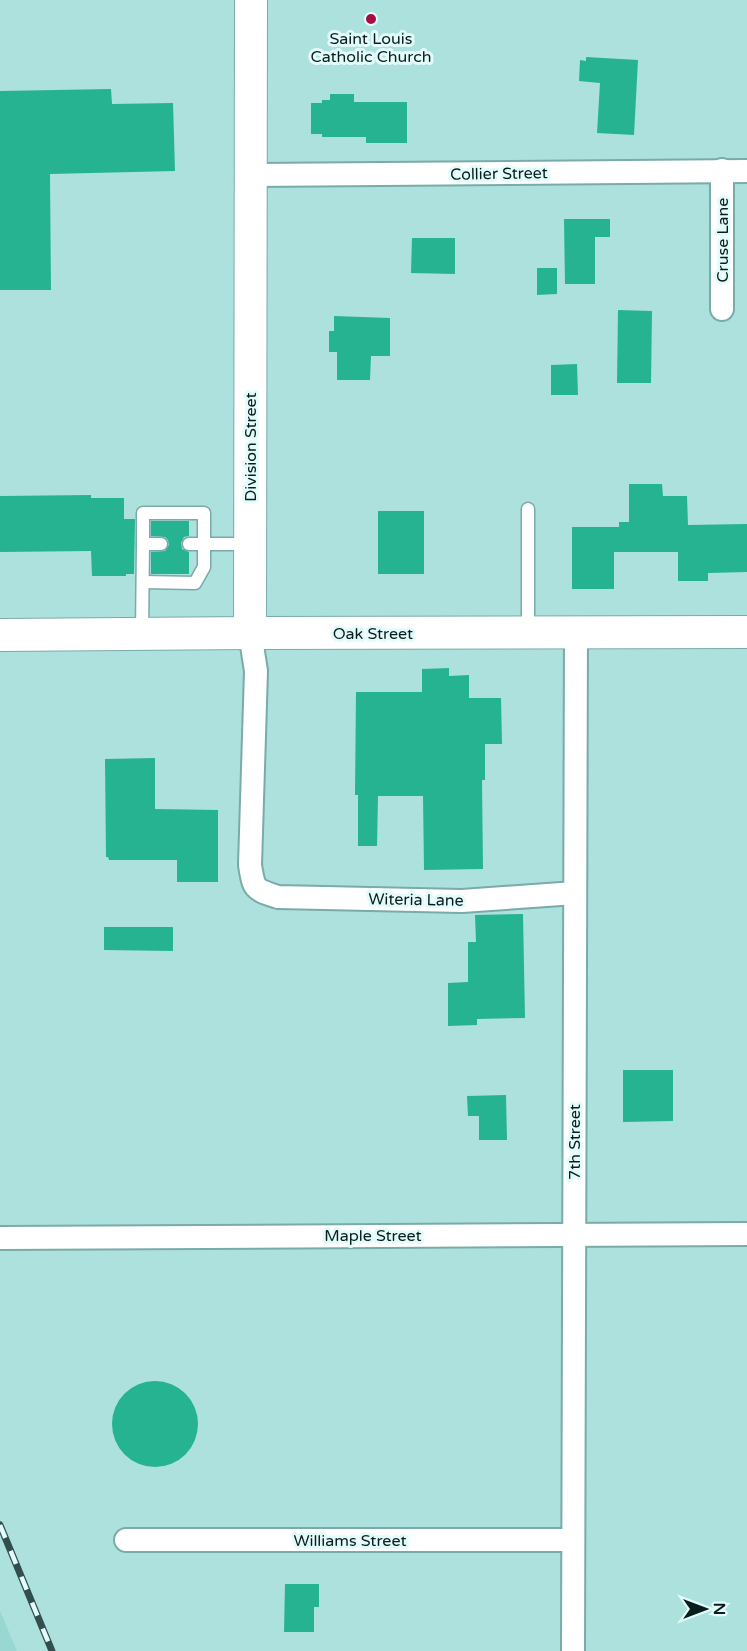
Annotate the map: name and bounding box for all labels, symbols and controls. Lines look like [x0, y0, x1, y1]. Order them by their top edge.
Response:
marker: Saint Louis Catholic Church [364, 12, 378, 26]
place label: Saint Louis Catholic Church [311, 29, 431, 67]
street label: Collier Street [450, 163, 548, 185]
street label: Cruse Lane [713, 198, 733, 282]
street label: Division Street [241, 392, 261, 502]
street label: Oak Street [333, 624, 413, 644]
street label: Witeria Lane [368, 889, 464, 911]
street label: 7th Street [565, 1104, 585, 1180]
street label: Maple Street [324, 1226, 422, 1246]
street label: Williams Street [293, 1531, 407, 1551]
north arrow [675, 1579, 735, 1639]
text: N [709, 1603, 729, 1615]

